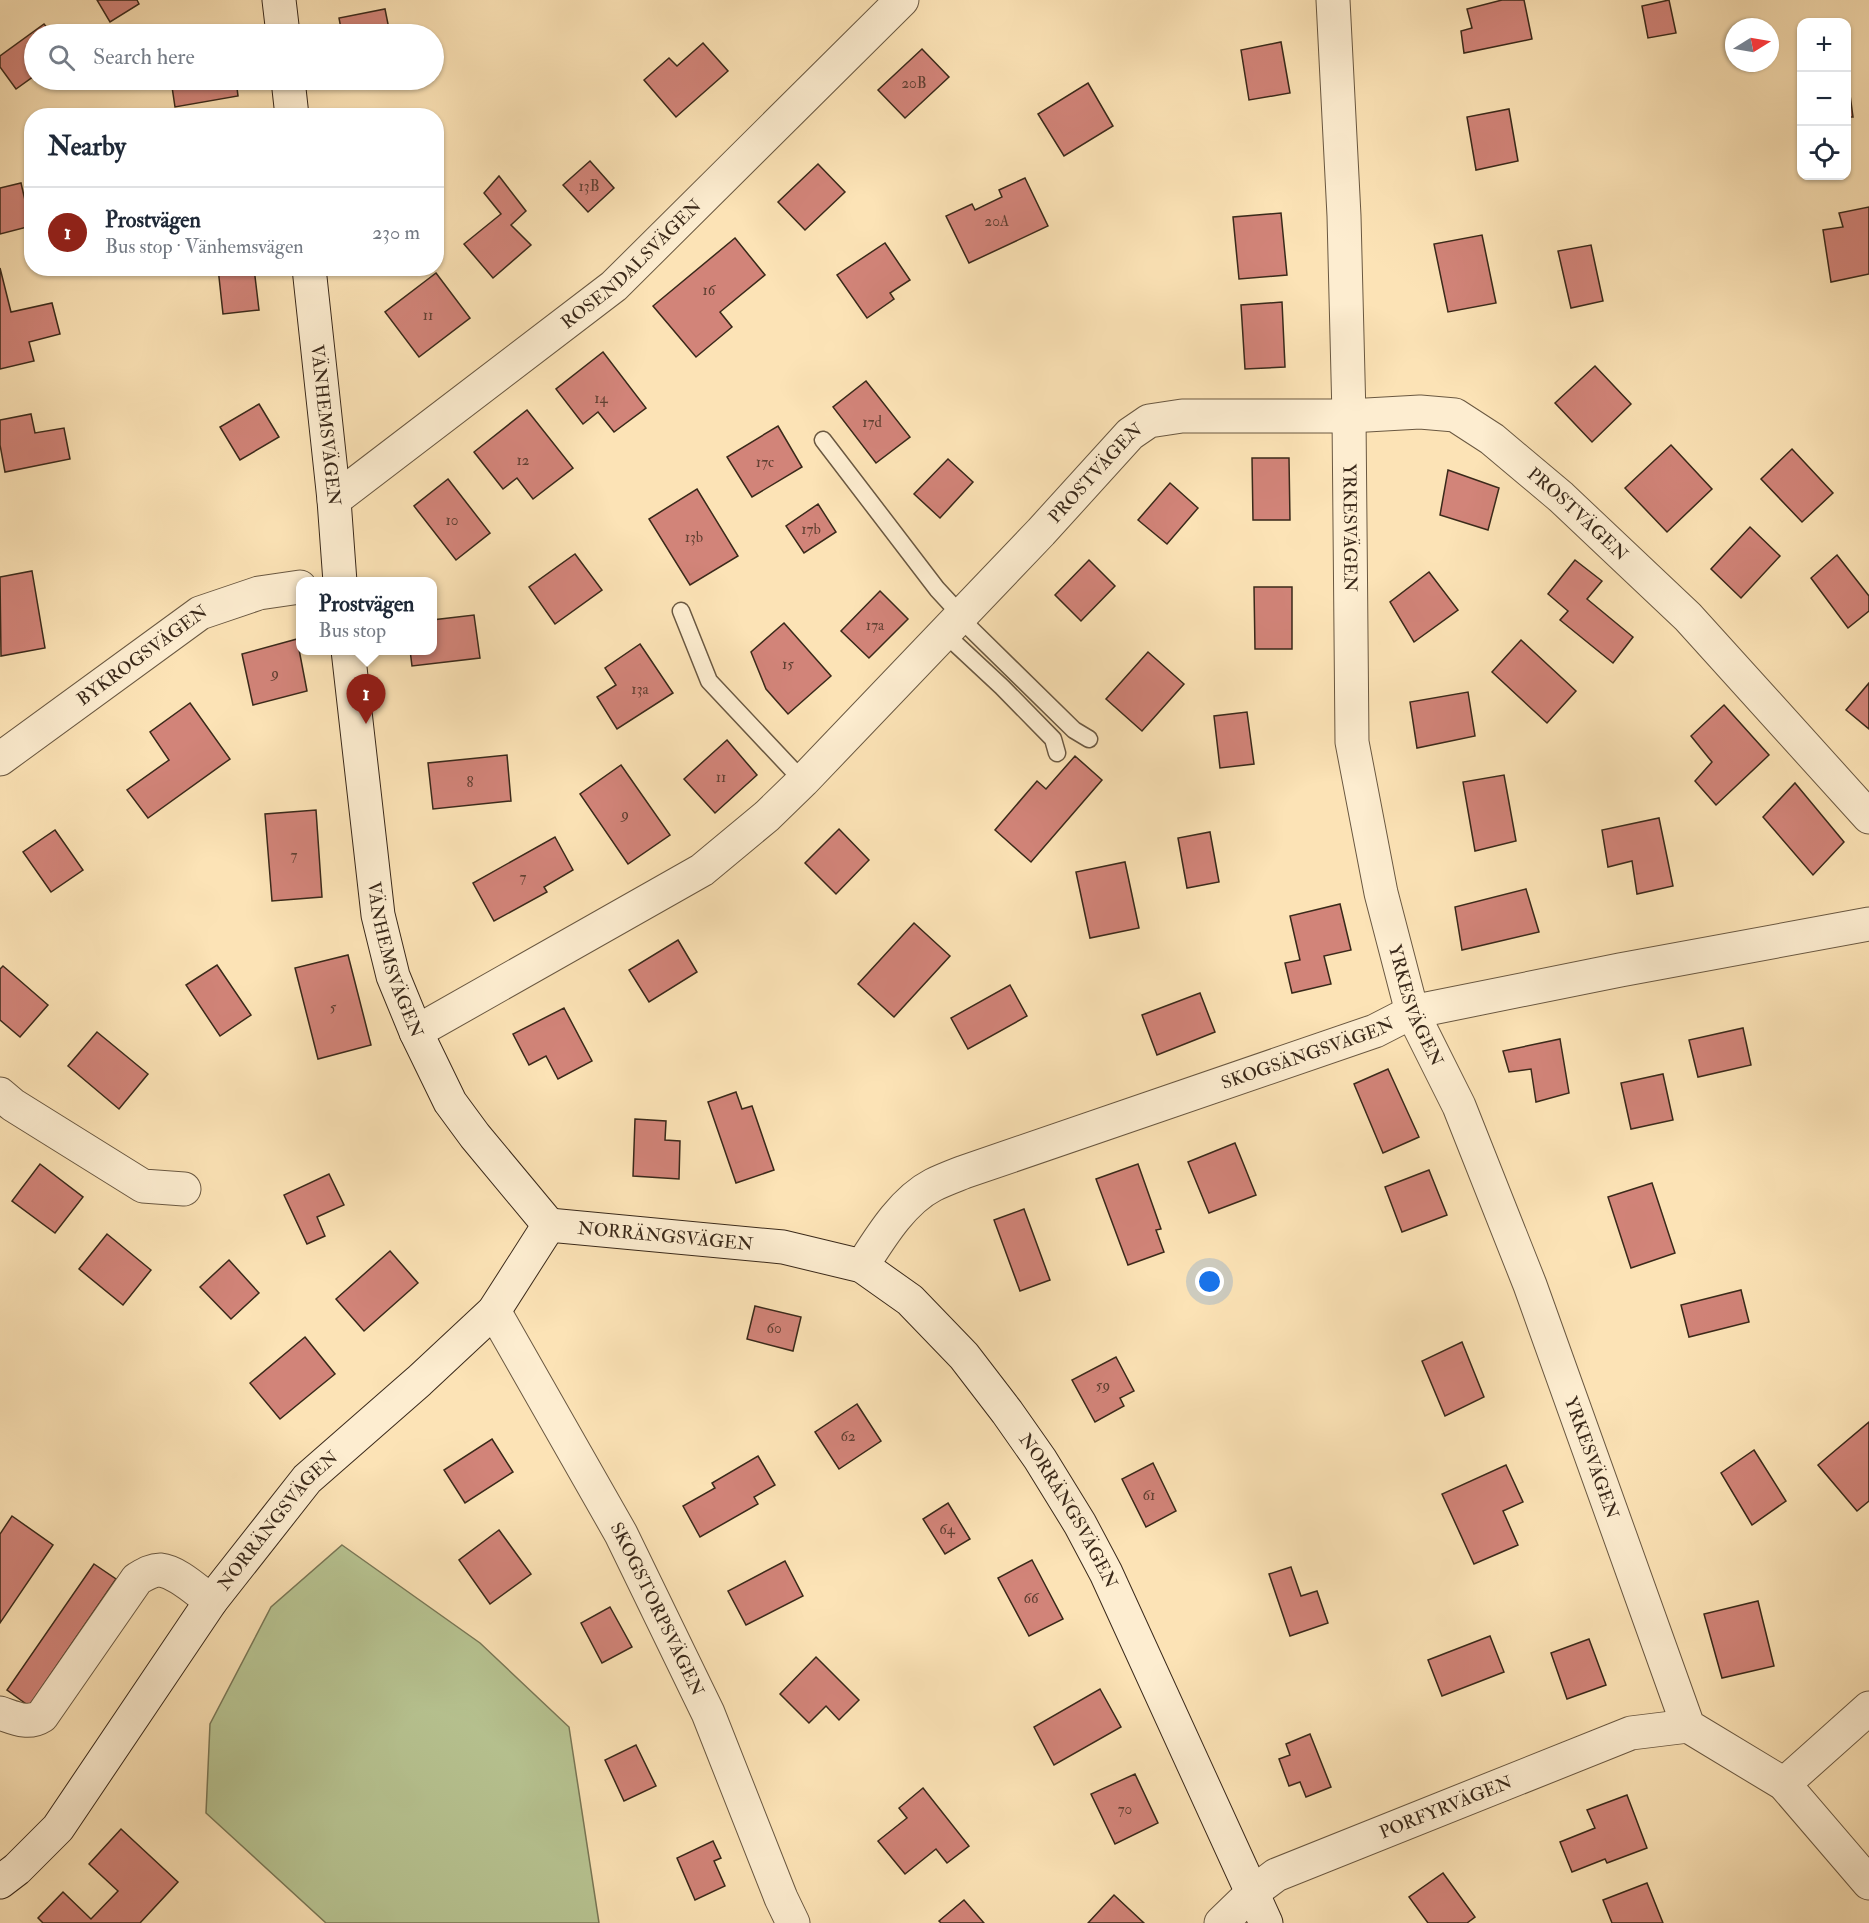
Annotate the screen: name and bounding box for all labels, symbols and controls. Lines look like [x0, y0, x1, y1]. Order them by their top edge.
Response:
north arrow [1725, 18, 1779, 72]
map controls [1797, 18, 1851, 180]
button: + [1797, 18, 1851, 72]
search box [24, 24, 444, 90]
icon: search [45, 41, 78, 74]
text: Search here [93, 43, 195, 71]
button: − [1797, 72, 1851, 126]
house number: 20B [901, 74, 927, 93]
button: locate [1797, 126, 1851, 180]
text: Nearby [48, 131, 126, 163]
house number: 13B [579, 177, 599, 196]
street label: ROSENDALSVÄGEN [556, 194, 706, 334]
text: Prostvägen [105, 206, 201, 234]
house number: 20A [985, 212, 1010, 231]
text: 1 [64, 220, 71, 245]
text: 230 m [372, 220, 420, 245]
text: Bus stop · Vänhemsvägen [105, 234, 304, 259]
house number: 16 [703, 281, 717, 300]
house number: 11 [423, 306, 433, 325]
street label: VÄNHEMSVÄGEN [306, 343, 346, 507]
house number: 14 [594, 389, 609, 408]
house number: 17d [862, 413, 882, 432]
street label: PROSTVÄGEN [1043, 418, 1146, 528]
house number: 12 [517, 451, 530, 470]
house number: 17c [756, 453, 774, 472]
street label: PROSTVÄGEN [1523, 462, 1633, 566]
street label: YRKESVÄGEN [1338, 463, 1362, 592]
house number: 10 [446, 511, 458, 530]
house number: 17b [801, 520, 821, 539]
house number: 13b [685, 528, 703, 547]
popup [296, 577, 437, 655]
text: Prostvägen [319, 590, 414, 618]
street label: BYKROGSVÄGEN [72, 600, 212, 711]
house number: 17a [866, 616, 885, 635]
text: Bus stop [319, 618, 386, 643]
house number: 15 [782, 655, 794, 674]
house number: 9 [270, 664, 279, 683]
pin: 1 [346, 674, 386, 724]
house number: 13a [631, 680, 649, 699]
house number: 11 [716, 768, 726, 787]
house number: 8 [466, 773, 474, 792]
house number: 9 [620, 805, 629, 824]
house number: 7 [291, 846, 298, 865]
house number: 7 [520, 868, 527, 887]
street label: VÄNHEMSVÄGEN [363, 880, 428, 1041]
street label: YRKESVÄGEN [1383, 942, 1449, 1070]
house number: 5 [330, 998, 337, 1017]
street label: SKOGSÄNGSVÄGEN [1218, 1012, 1398, 1094]
street label: NORRÄNGSVÄGEN [577, 1216, 754, 1256]
your location [1195, 1267, 1224, 1296]
house number: 60 [766, 1319, 782, 1338]
house number: 59 [1096, 1376, 1110, 1395]
street label: YRKESVÄGEN [1559, 1393, 1624, 1522]
house number: 62 [840, 1427, 856, 1446]
street label: NORRÄNGSVÄGEN [1014, 1429, 1123, 1592]
street label: NORRÄNGSVÄGEN [212, 1446, 343, 1595]
house number: 61 [1143, 1486, 1155, 1505]
street label: SKOGSTORPSVÄGEN [605, 1518, 709, 1700]
house number: 64 [939, 1520, 956, 1539]
house number: 66 [1023, 1589, 1040, 1608]
street label: PORFYRVÄGEN [1376, 1770, 1516, 1844]
house number: 70 [1118, 1800, 1132, 1819]

